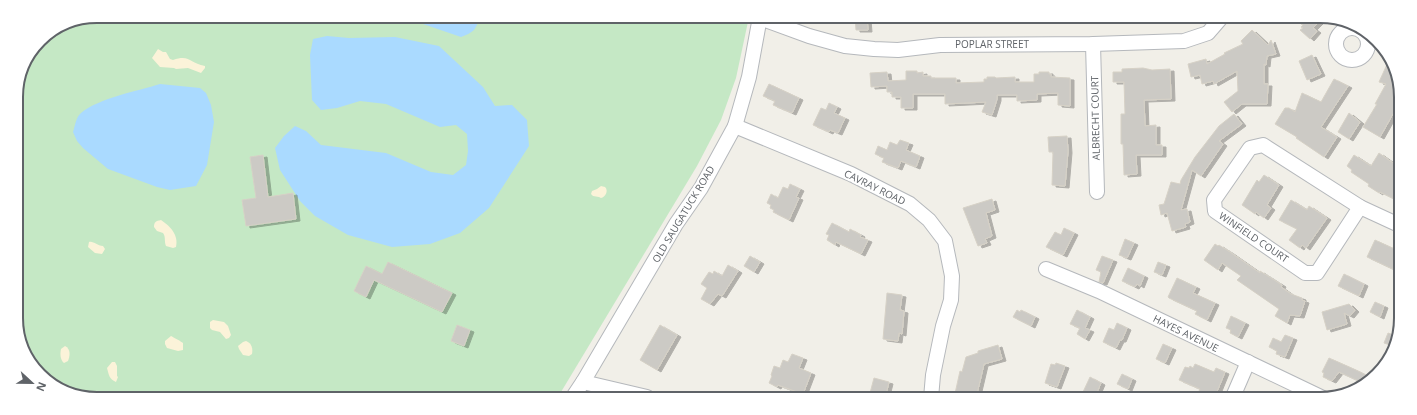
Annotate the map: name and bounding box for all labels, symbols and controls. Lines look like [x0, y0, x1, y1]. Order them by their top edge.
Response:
street label: POPLAR STREET [955, 37, 1029, 51]
street label: ALBRECHT COURT [1087, 75, 1103, 160]
street label: OLD SAUGATUCK ROAD [648, 163, 718, 265]
street label: CAVRAY ROAD [842, 166, 908, 208]
street label: WINFIELD COURT [1216, 208, 1292, 266]
street label: HAYES AVENUE [1151, 311, 1221, 355]
north arrow [12, 363, 52, 403]
text: N [33, 380, 50, 394]

